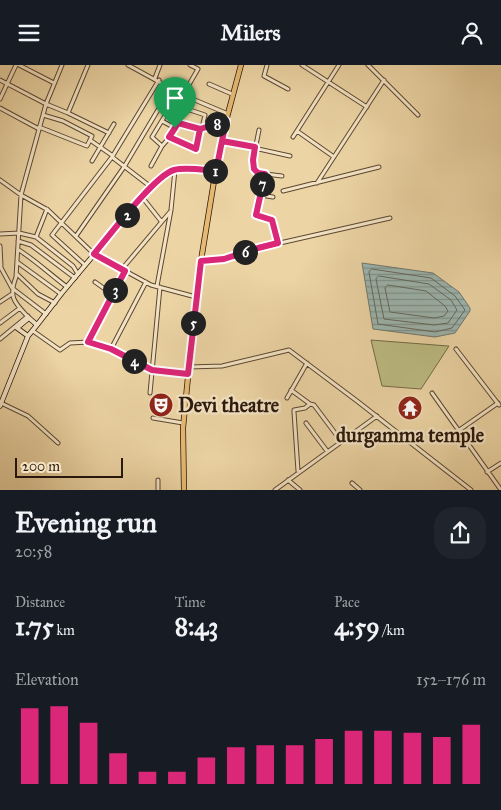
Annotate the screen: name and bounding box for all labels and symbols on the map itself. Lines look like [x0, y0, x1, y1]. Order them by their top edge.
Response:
pin [154, 77, 196, 128]
pin: 8 [204, 111, 230, 137]
pin: 1 [202, 159, 228, 183]
pin: 7 [250, 171, 274, 197]
pin: 2 [114, 203, 140, 227]
pin: 6 [232, 239, 258, 265]
pin: 3 [102, 277, 128, 303]
pin: 5 [180, 311, 206, 335]
pin: 4 [122, 349, 146, 373]
theatre icon: Devi theatre [148, 392, 174, 418]
place label: Devi theatre [178, 393, 280, 417]
temple icon: durgamma temple [397, 395, 423, 421]
place label: durgamma temple [336, 423, 485, 448]
scale bar [15, 455, 122, 478]

